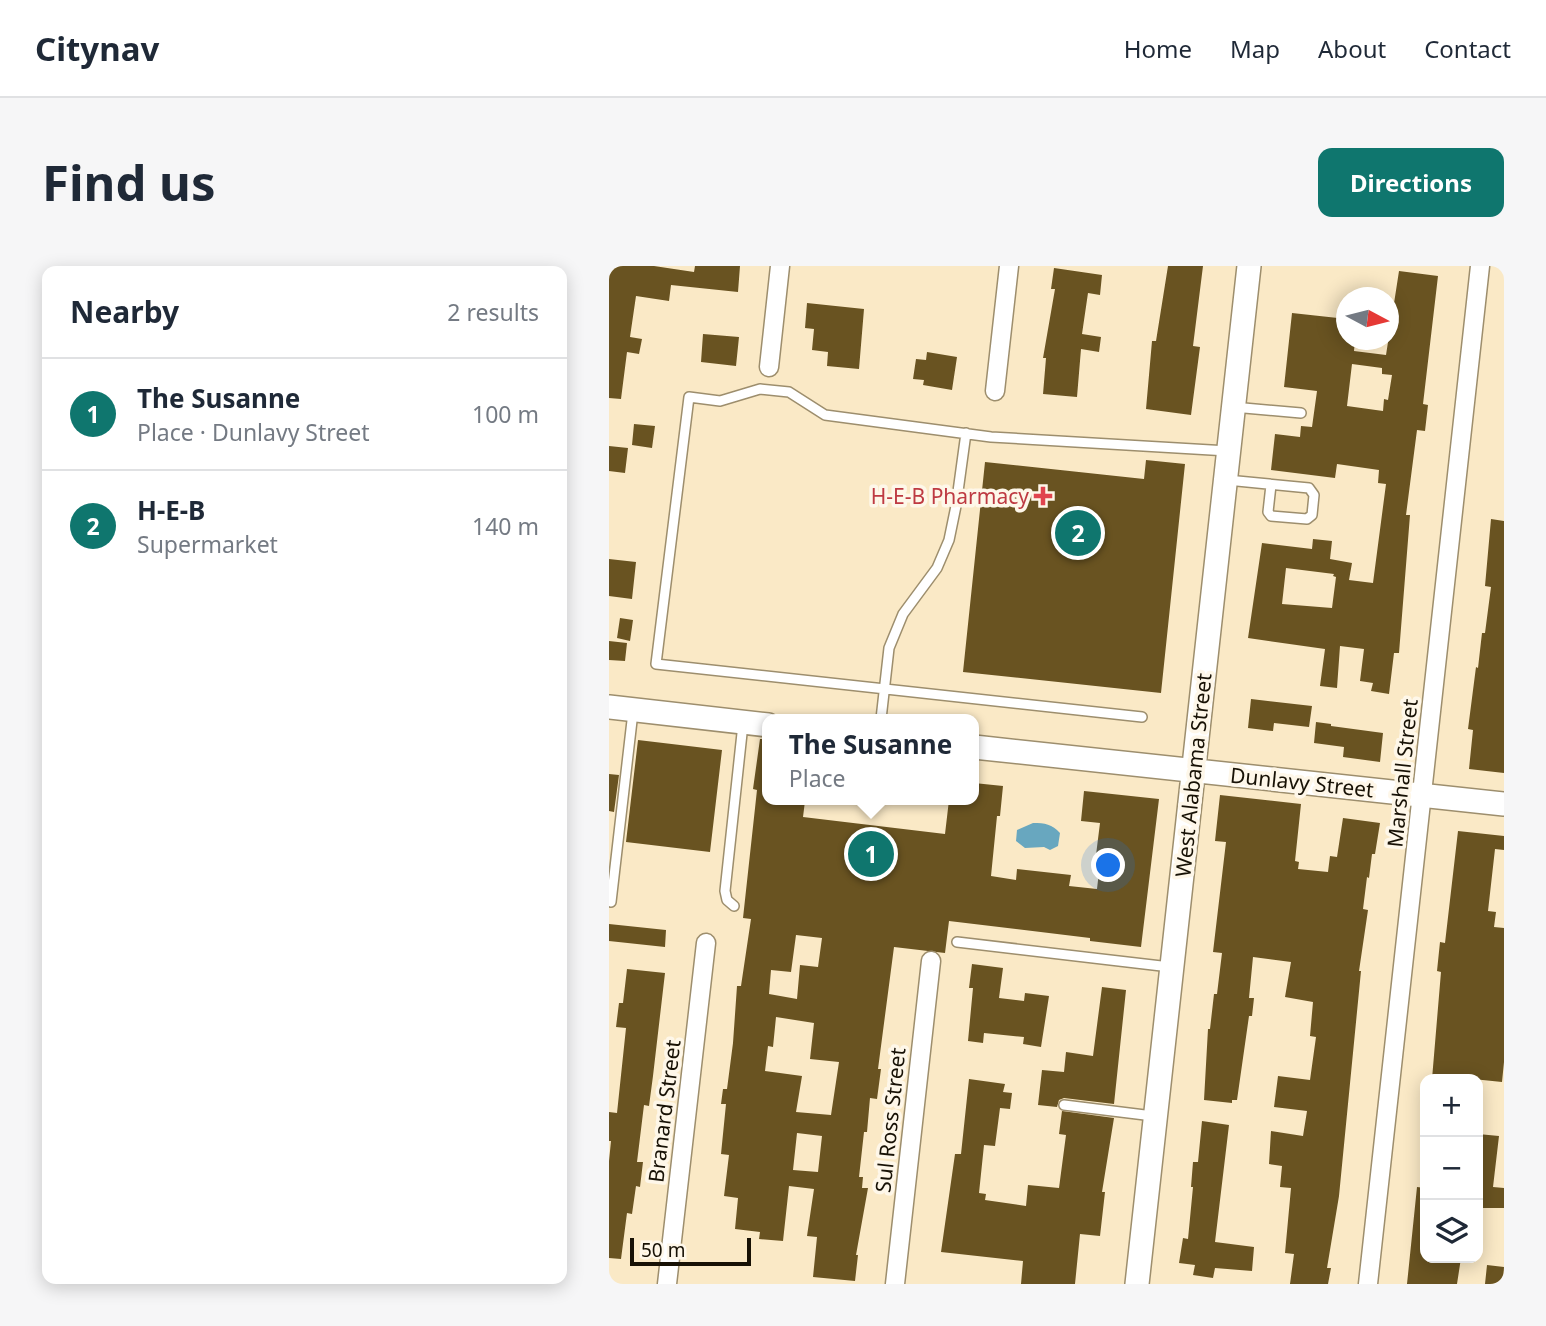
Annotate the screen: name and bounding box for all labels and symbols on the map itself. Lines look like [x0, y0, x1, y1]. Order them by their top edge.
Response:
north arrow [1336, 287, 1399, 350]
place label: H-E-B Pharmacy [871, 482, 1029, 510]
marker: H-E-B Pharmacy [1035, 488, 1051, 504]
pin: 2 [1055, 507, 1101, 559]
street label: West Alabama Street [1168, 671, 1218, 878]
street label: Marshall Street [1380, 697, 1424, 849]
street label: Dunlavy Street [1229, 761, 1375, 803]
pin: 1 [848, 828, 894, 880]
your location [1091, 848, 1125, 882]
street label: Branard Street [641, 1038, 687, 1184]
street label: Sul Ross Street [868, 1046, 912, 1194]
scale bar [630, 1235, 751, 1267]

